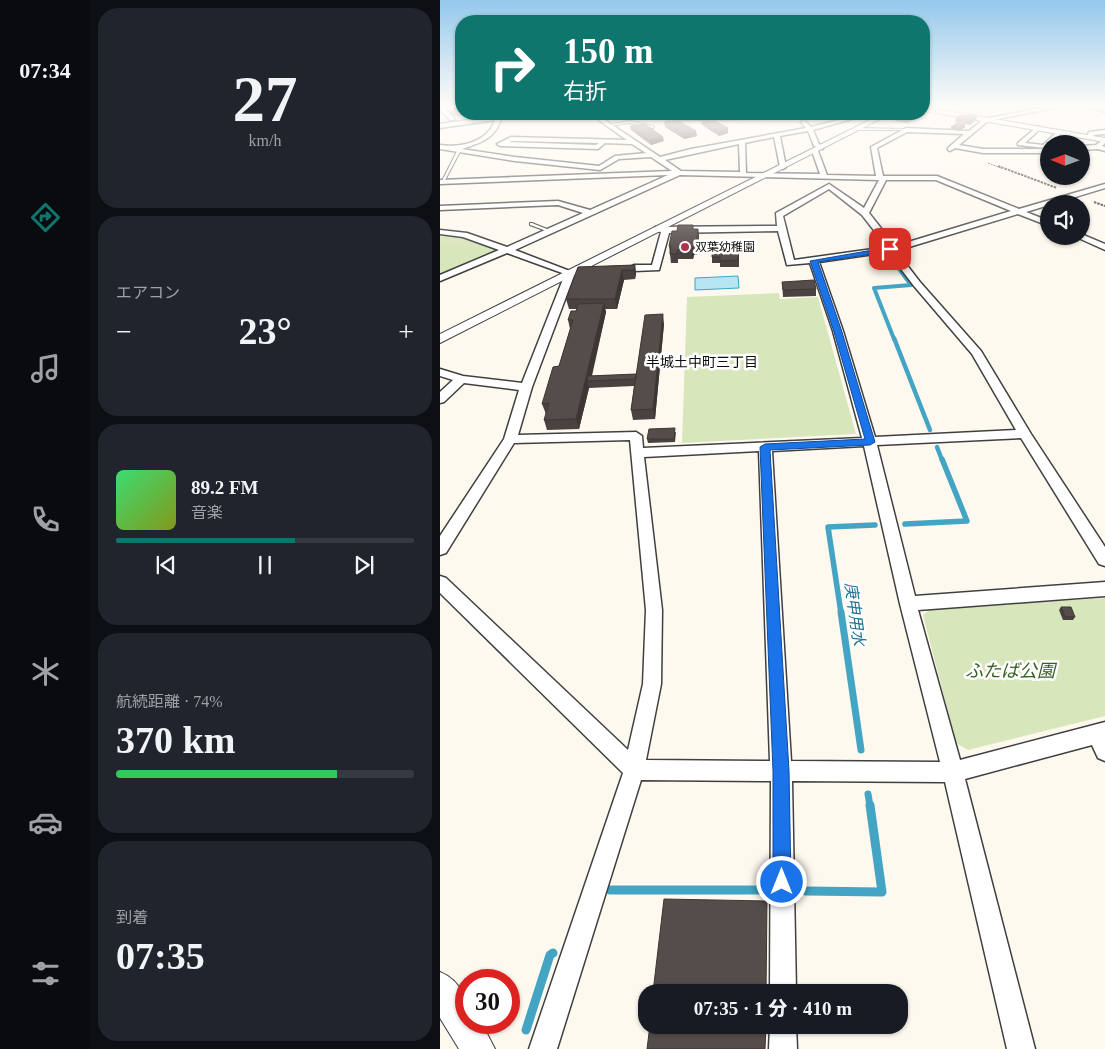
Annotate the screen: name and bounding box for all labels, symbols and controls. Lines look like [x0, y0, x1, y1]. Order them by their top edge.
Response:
text: 150 m [563, 32, 653, 71]
icon: right [480, 35, 545, 100]
text: 07:34 [19, 58, 71, 83]
text: 27 [233, 63, 298, 135]
text: 右折 [563, 79, 607, 104]
text: km/h [249, 132, 281, 149]
north arrow [1040, 135, 1090, 185]
map controls [1040, 135, 1090, 245]
button: sound [1040, 195, 1090, 245]
icon: directions [28, 200, 63, 235]
pin [869, 228, 911, 270]
icon: arrive [876, 235, 904, 263]
place label: 双葉幼稚園 [695, 240, 755, 254]
marker: 双葉幼稚園 [679, 241, 691, 253]
text: エアコン [116, 284, 180, 301]
text: 23° [238, 310, 292, 352]
text: − [116, 316, 132, 347]
text: + [398, 316, 414, 347]
icon: music [28, 351, 63, 386]
district label: 半城土中町三丁目 [646, 355, 758, 370]
text: 89.2 FM [191, 477, 259, 498]
icon: phone [28, 502, 63, 537]
text: 音楽 [191, 504, 223, 521]
icon: previous [152, 551, 180, 579]
icon: pause [251, 551, 279, 579]
icon: next [350, 551, 378, 579]
water label: 庚申用水 [842, 581, 868, 649]
icon: climate [28, 654, 63, 689]
park label: ふたば公園 [965, 661, 1058, 681]
text: 航続距離 · 74% [116, 693, 223, 710]
text: 370 km [116, 719, 235, 761]
icon: car [28, 805, 63, 840]
position arrow [755, 855, 807, 907]
text: 到着 [116, 909, 148, 926]
text: 07:35 [116, 935, 205, 977]
icon: filters [28, 956, 63, 991]
speed limit sign: 30 [455, 969, 520, 1034]
text: 07:35 · 1 分 · 410 m [694, 998, 852, 1019]

